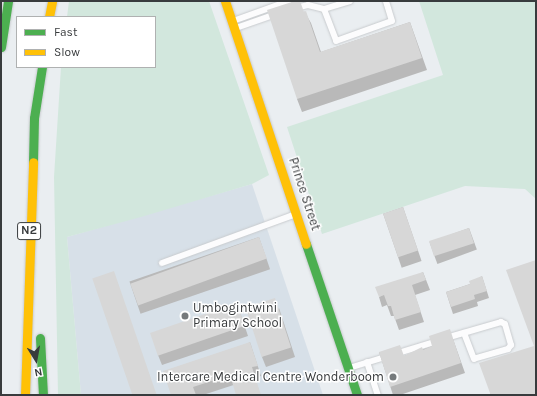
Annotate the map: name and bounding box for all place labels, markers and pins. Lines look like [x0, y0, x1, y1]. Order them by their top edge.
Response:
place label: Umbogintwini Primary School [193, 301, 282, 332]
marker: Umbogintwini Primary School [180, 311, 190, 321]
place label: Intercare Medical Centre Wonderboom [157, 369, 384, 385]
marker: Intercare Medical Centre Wonderboom [387, 371, 399, 383]

